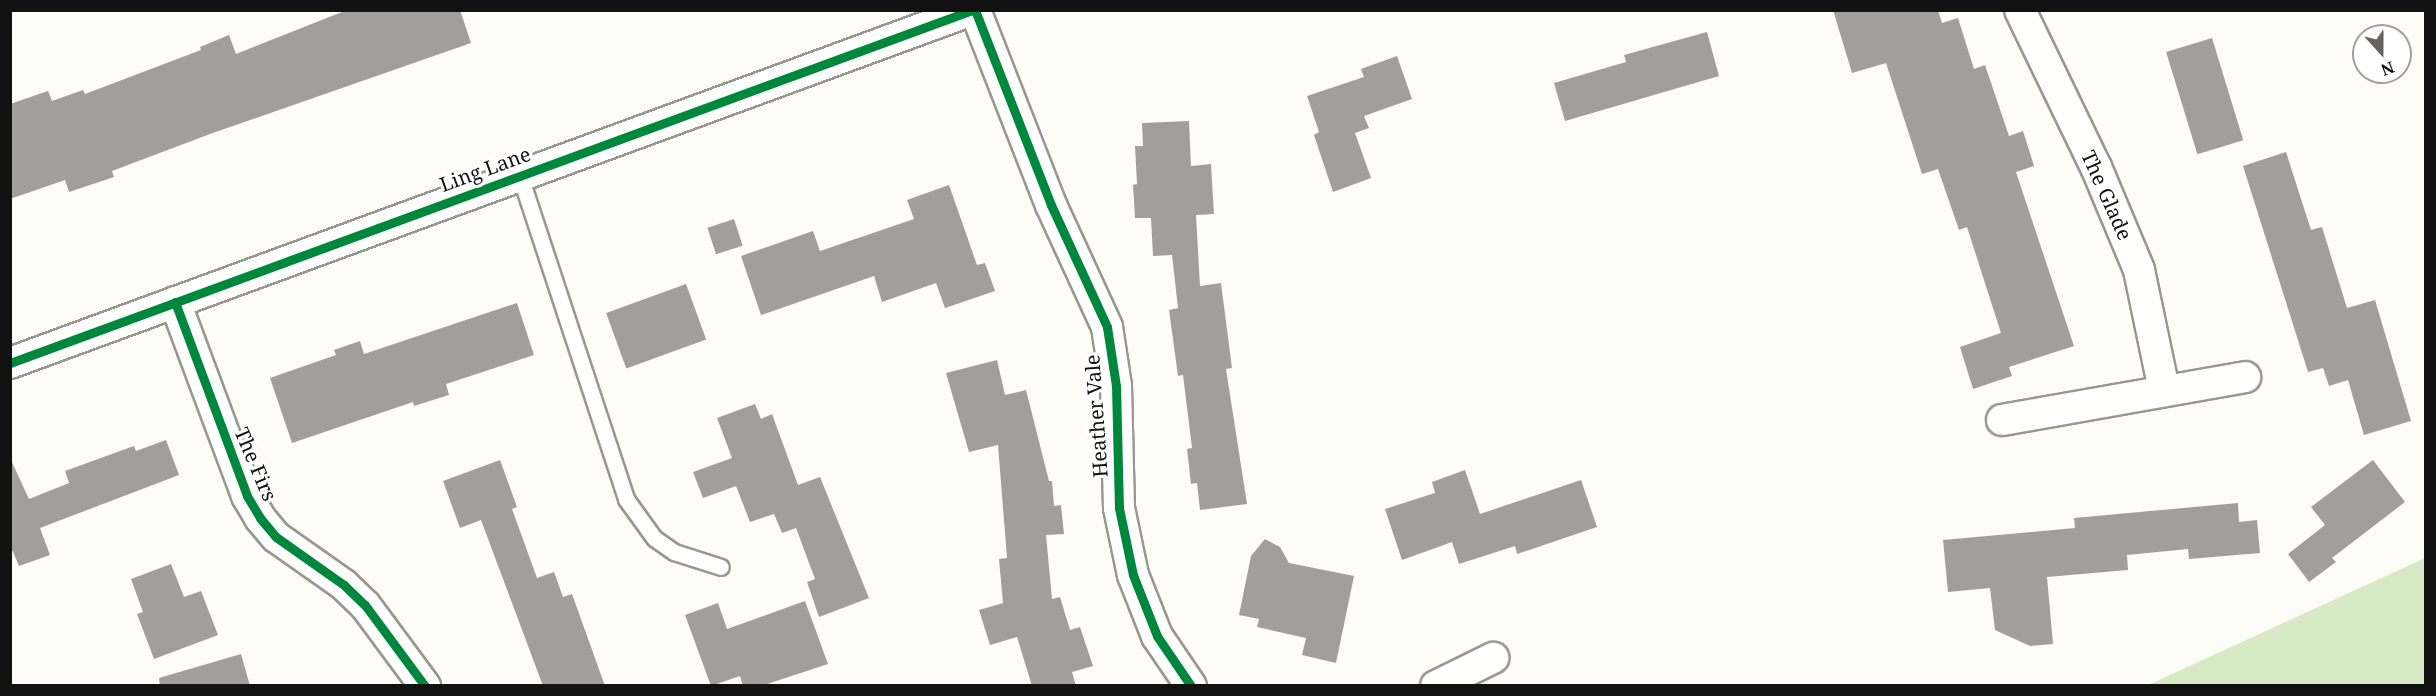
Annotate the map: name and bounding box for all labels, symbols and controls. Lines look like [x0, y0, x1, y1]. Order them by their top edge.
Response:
north arrow [2352, 24, 2412, 84]
text: N [2378, 56, 2398, 81]
street label: Ling Lane [436, 141, 534, 197]
street label: The Glade [2077, 146, 2137, 244]
street label: Heather Vale [1080, 354, 1112, 478]
street label: The Firs [230, 424, 282, 504]

